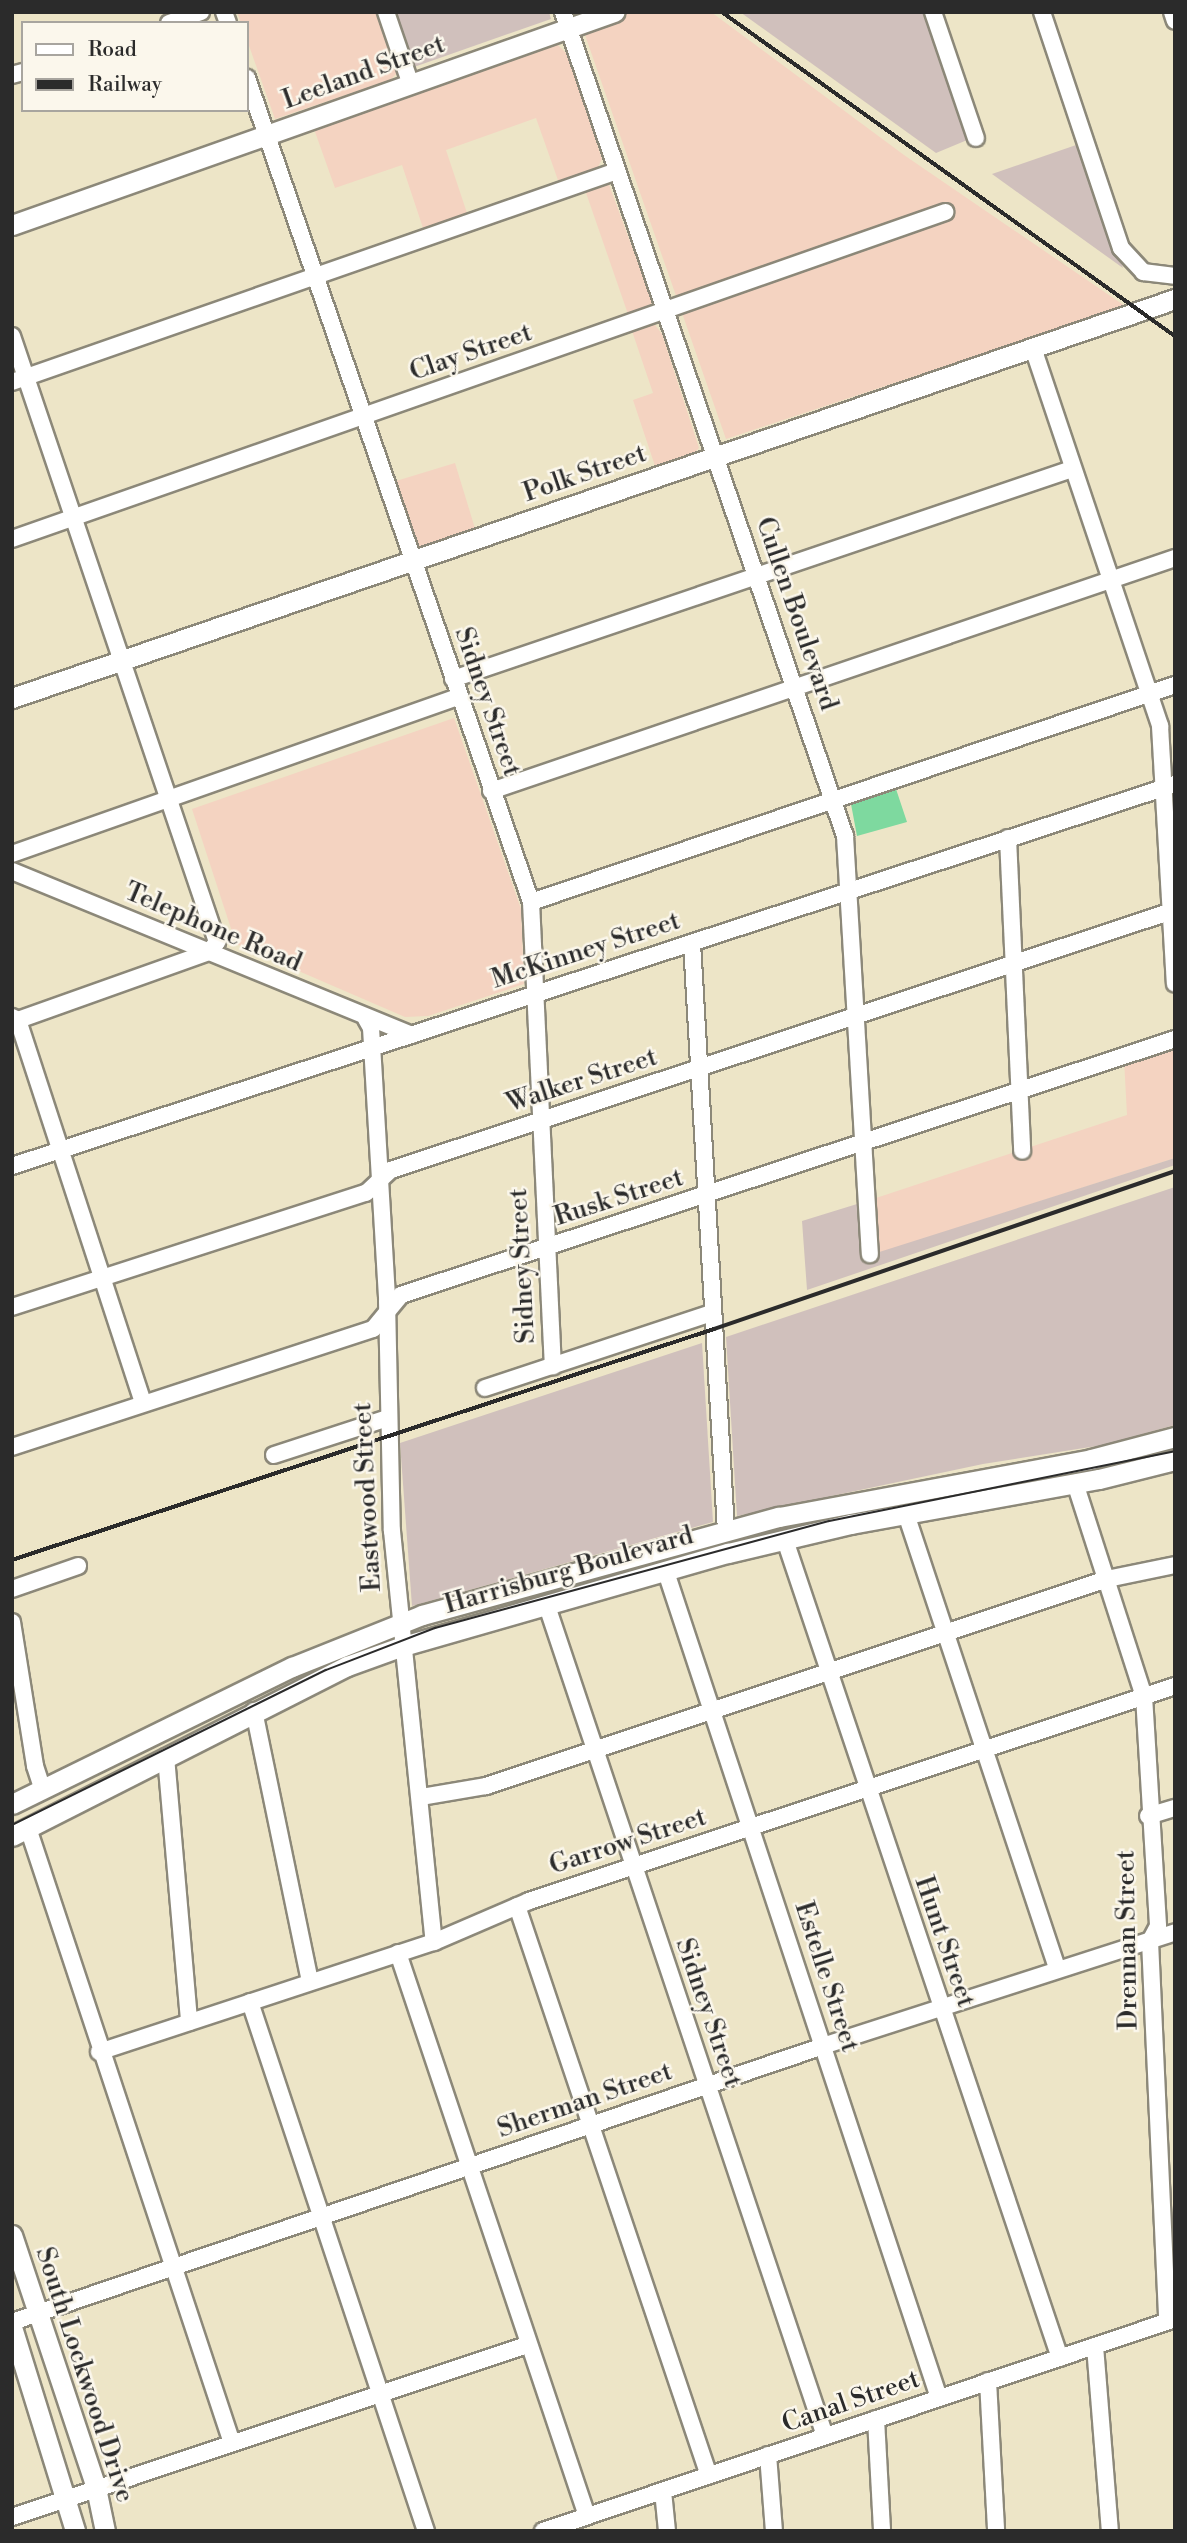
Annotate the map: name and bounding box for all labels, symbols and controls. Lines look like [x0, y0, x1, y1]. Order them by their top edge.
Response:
legend [21, 21, 248, 112]
street label: Leeland Street [279, 29, 449, 117]
text: Road [88, 37, 137, 63]
text: Railway [88, 72, 162, 98]
street label: Clay Street [406, 318, 536, 388]
street label: Polk Street [519, 438, 651, 510]
street label: Cullen Boulevard [748, 513, 844, 715]
street label: Sidney Street [447, 623, 527, 781]
street label: Telephone Road [120, 877, 306, 979]
street label: McKinney Street [488, 906, 684, 996]
street label: Walker Street [503, 1042, 661, 1120]
street label: Rusk Street [551, 1163, 687, 1233]
street label: Sidney Street [503, 1188, 543, 1344]
street label: Eastwood Street [347, 1402, 389, 1592]
street label: Harrisburg Boulevard [441, 1521, 697, 1621]
street label: Garrow Street [546, 1802, 710, 1882]
street label: Drennan Street [1111, 1850, 1145, 2030]
street label: Hunt Street [907, 1872, 981, 2012]
street label: Estelle Street [787, 1898, 865, 2056]
street label: Sidney Street [668, 1934, 748, 2092]
street label: Sherman Street [494, 2057, 676, 2145]
street label: South Lockwood Drive [28, 2243, 140, 2507]
street label: Canal Street [778, 2364, 924, 2440]

